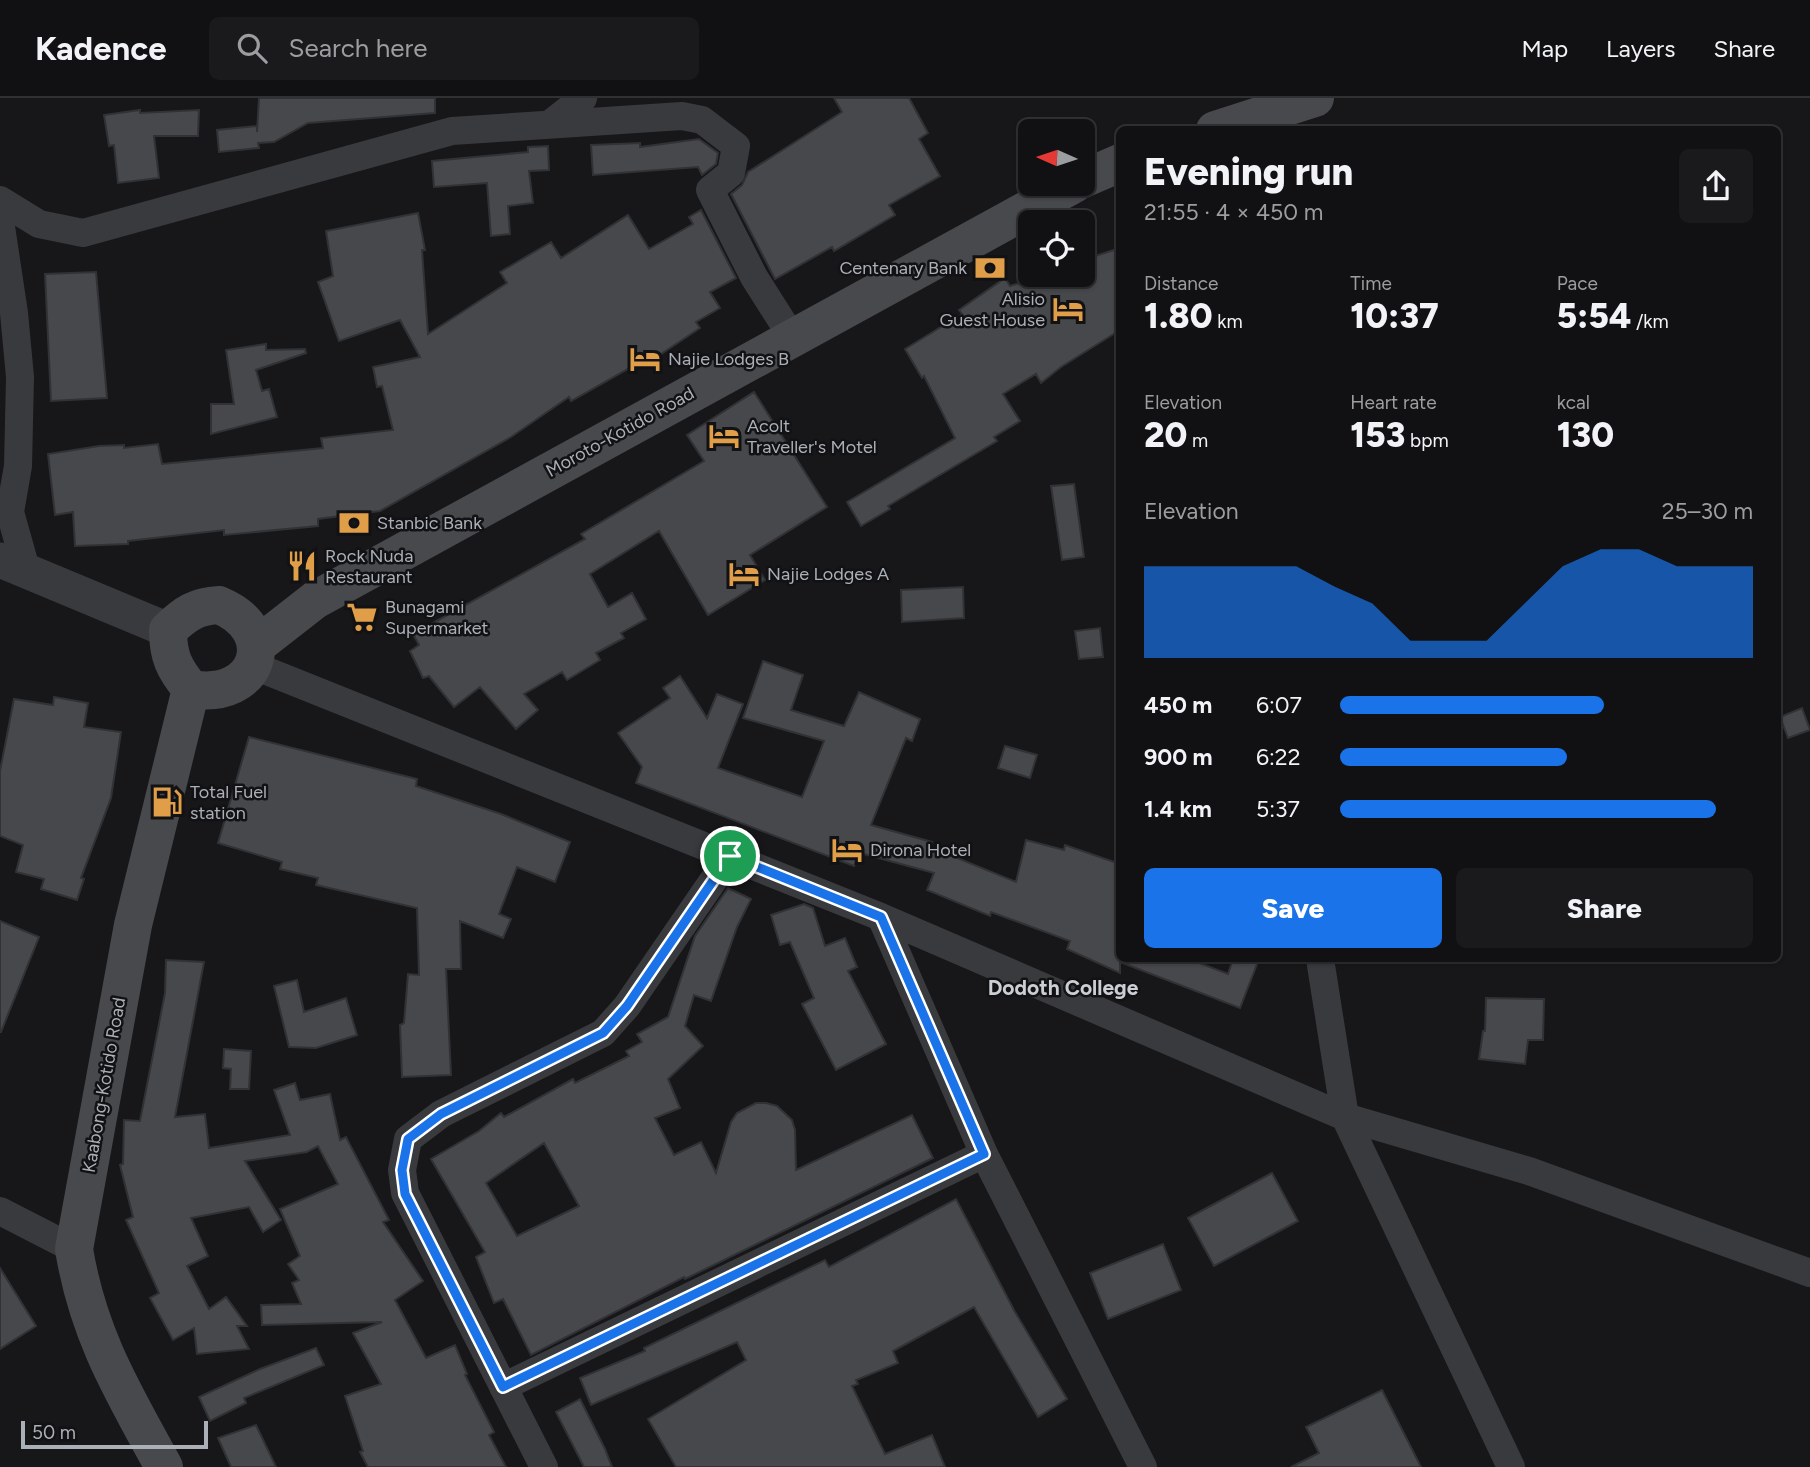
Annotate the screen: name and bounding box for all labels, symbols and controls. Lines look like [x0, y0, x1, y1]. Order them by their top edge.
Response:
search box [209, 17, 699, 80]
text: Kadence [35, 29, 167, 68]
icon: search [233, 29, 271, 67]
text: Search here [289, 32, 427, 64]
text: Map [1521, 34, 1568, 63]
text: Layers [1606, 34, 1675, 63]
text: Share [1713, 34, 1775, 63]
north arrow [1018, 119, 1096, 196]
map controls [1018, 119, 1095, 287]
text: Evening run [1144, 149, 1353, 195]
button: share [1679, 149, 1753, 223]
text: 21:55 · 4 × 450 m [1144, 198, 1323, 226]
button: locate [1018, 210, 1095, 287]
bank icon: Centenary Bank [973, 251, 1007, 285]
place label: Centenary Bank [839, 257, 967, 279]
text: Distance [1144, 272, 1218, 295]
text: Time [1350, 272, 1392, 295]
text: Pace [1557, 272, 1598, 295]
place label: Alisio Guest House [940, 288, 1045, 331]
hotel icon: Alisio Guest House [1051, 292, 1085, 326]
text: 1.80 [1144, 295, 1212, 337]
text: 10:37 [1350, 295, 1439, 337]
text: 5:54 [1557, 295, 1631, 337]
text: km [1212, 310, 1243, 333]
text: /km [1631, 310, 1669, 333]
hotel icon: Najie Lodges B [628, 342, 662, 376]
place label: Najie Lodges B [668, 348, 789, 370]
street label: Moroto-Kotido Road [542, 382, 698, 482]
text: Elevation [1144, 391, 1222, 414]
text: Heart rate [1350, 391, 1437, 414]
text: kcal [1557, 391, 1590, 414]
text: 20 [1144, 414, 1187, 456]
text: 153 [1350, 414, 1405, 456]
text: 130 [1557, 414, 1614, 456]
place label: Acolt Traveller's Motel [747, 415, 877, 458]
hotel icon: Acolt Traveller's Motel [707, 419, 741, 453]
text: m [1187, 429, 1208, 452]
text: bpm [1405, 429, 1449, 452]
text: Elevation [1144, 497, 1239, 525]
text: 25–30 m [1662, 497, 1753, 525]
bank icon: Stanbic Bank [337, 506, 371, 540]
place label: Stanbic Bank [377, 512, 482, 534]
place label: Rock Nuda Restaurant [325, 545, 413, 588]
restaurant icon: Rock Nuda Restaurant [285, 549, 319, 583]
hotel icon: Najie Lodges A [727, 557, 761, 591]
place label: Najie Lodges A [767, 563, 889, 585]
place label: Bunagami Supermarket [385, 596, 489, 639]
supermarket icon: Bunagami Supermarket [345, 600, 379, 634]
text: 450 m [1144, 691, 1212, 719]
text: 6:07 [1256, 691, 1302, 719]
text: 900 m [1144, 743, 1213, 771]
text: 6:22 [1256, 743, 1301, 771]
place label: Total Fuel station [190, 781, 267, 824]
fuel station icon: Total Fuel station [150, 785, 184, 819]
text: 1.4 km [1144, 795, 1212, 823]
text: 5:37 [1256, 795, 1300, 823]
pin [700, 826, 760, 886]
hotel icon: Dirona Hotel [830, 833, 864, 867]
icon: arrive [711, 837, 749, 875]
place label: Dirona Hotel [870, 839, 971, 861]
button: Save [1144, 868, 1442, 948]
button: Share [1456, 868, 1753, 948]
district label: Dodoth College [988, 975, 1139, 1000]
street label: Kaabong-Kotido Road [78, 996, 130, 1174]
scale bar [21, 1418, 208, 1450]
text: 50 m [32, 1421, 76, 1444]

